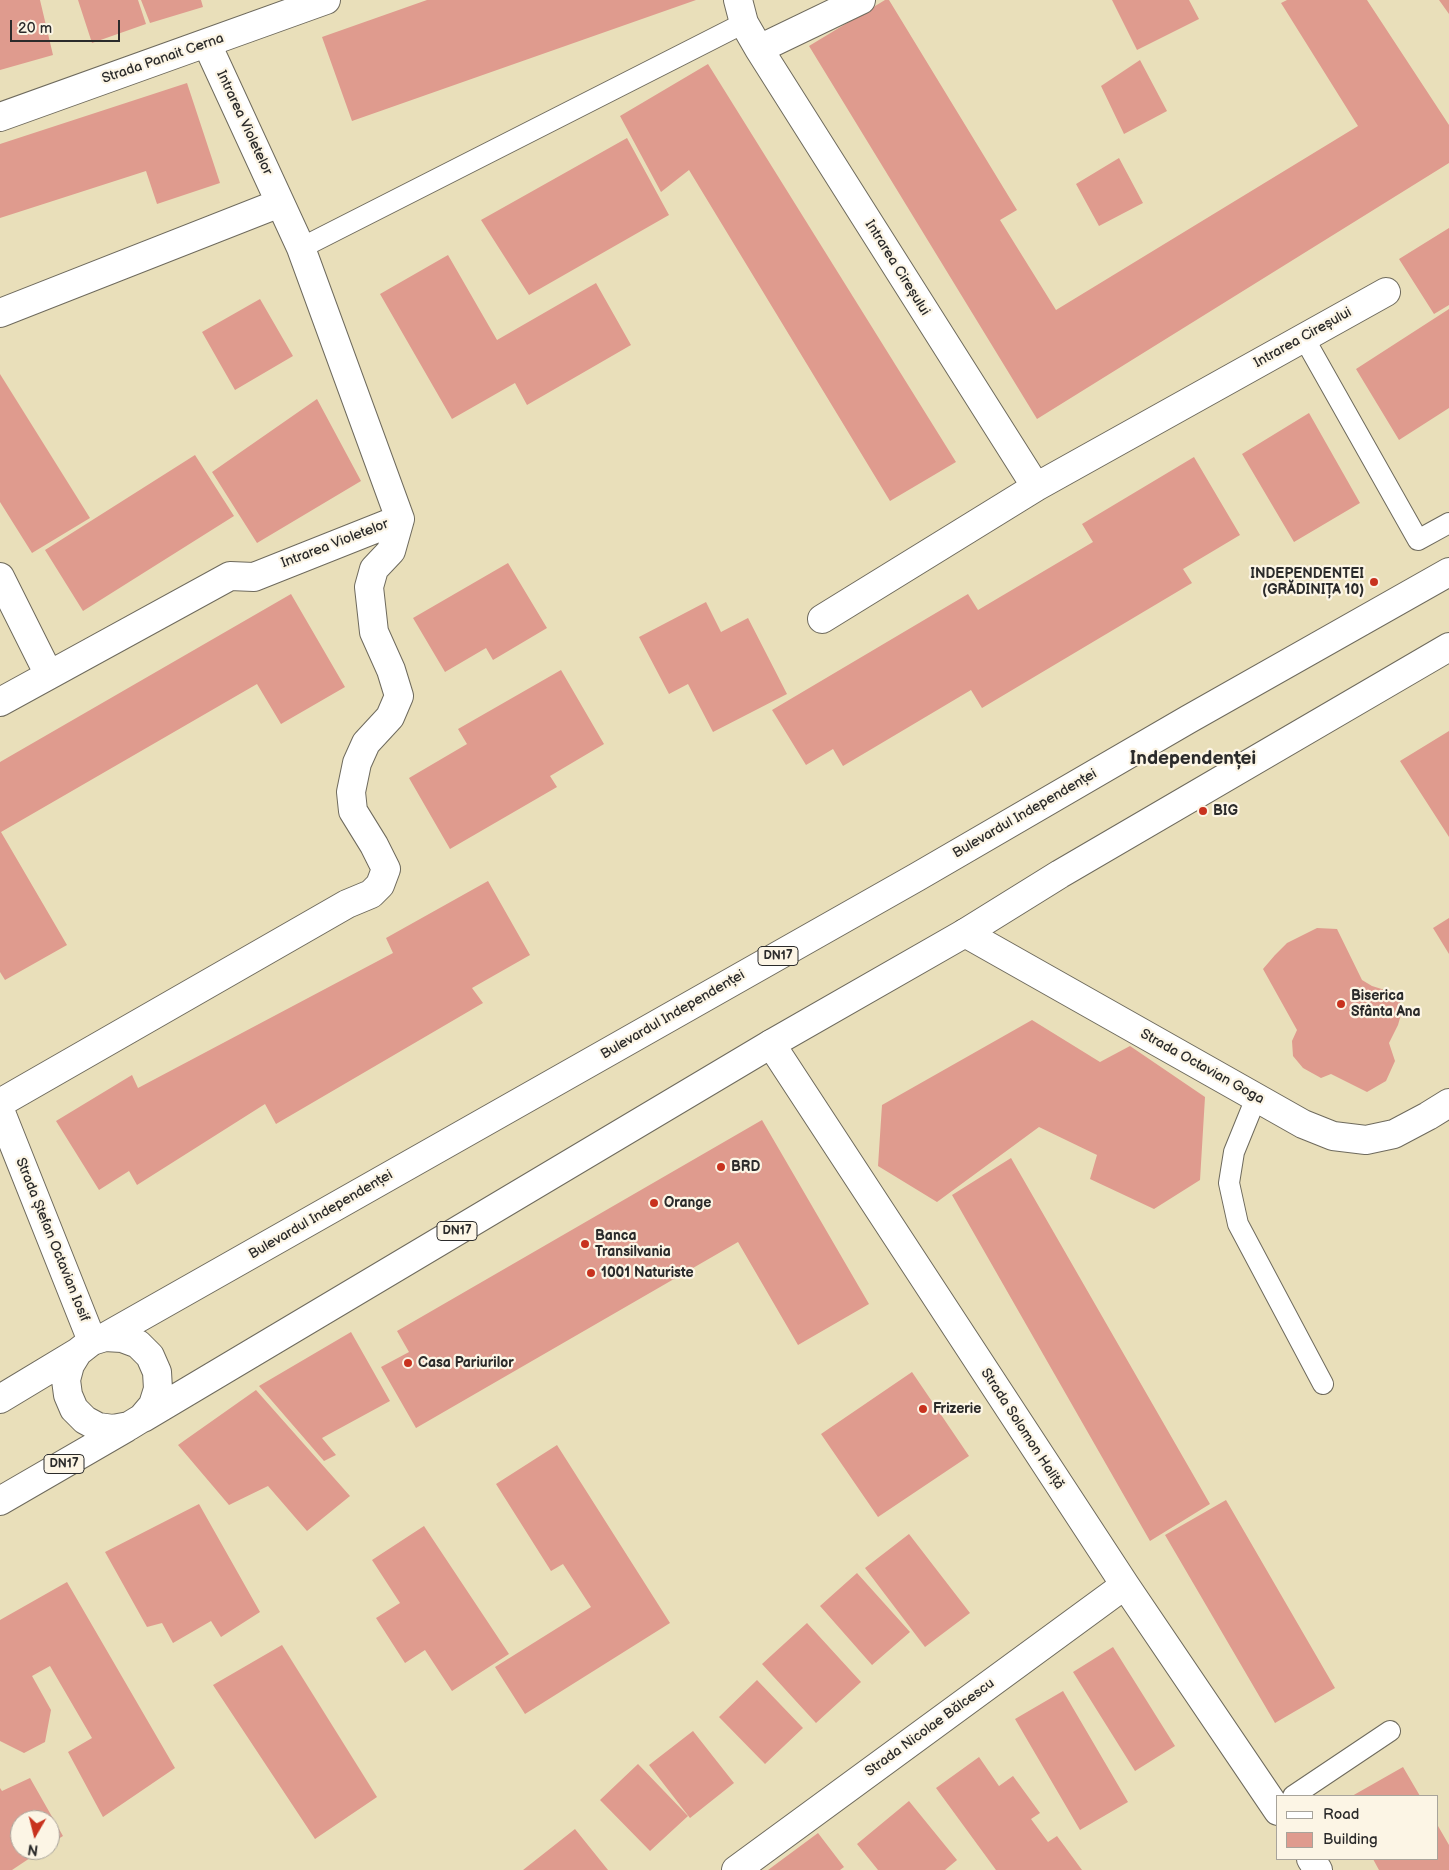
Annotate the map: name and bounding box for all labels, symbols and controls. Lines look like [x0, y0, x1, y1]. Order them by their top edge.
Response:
scale bar [12, 10, 122, 42]
text: 20 m [18, 19, 52, 38]
street label: Strada Panait Cerna [100, 30, 226, 88]
street label: Intrarea Violetelor [212, 68, 276, 178]
street label: Intrarea Cireșului [861, 217, 933, 319]
street label: Intrarea Cireșului [1251, 304, 1355, 372]
street label: Intrarea Violetelor [279, 516, 391, 572]
place label: INDEPENDENTEI (GRĂDINIȚA 10) [1250, 566, 1364, 598]
marker: INDEPENDENTEI (GRĂDINIȚA 10) [1368, 576, 1380, 588]
district label: Independenței [1130, 748, 1256, 770]
street label: Bulevardul Independenței [950, 766, 1100, 862]
place label: BIG [1213, 803, 1238, 819]
marker: BIG [1197, 805, 1209, 817]
road number: DN17 [758, 946, 798, 966]
street label: Bulevardul Independenței [598, 967, 748, 1063]
place label: Biserica Sfânta Ana [1351, 988, 1421, 1020]
marker: Biserica Sfânta Ana [1335, 998, 1347, 1010]
street label: Strada Octavian Goga [1137, 1026, 1267, 1108]
street label: Strada Ștefan Octavian Iosif [11, 1156, 93, 1324]
place label: BRD [731, 1159, 760, 1175]
marker: BRD [715, 1161, 727, 1173]
street label: Bulevardul Independenței [246, 1167, 396, 1263]
place label: Orange [664, 1195, 711, 1211]
marker: Orange [648, 1197, 660, 1209]
road number: DN17 [437, 1222, 477, 1240]
place label: Banca Transilvania [595, 1228, 671, 1260]
marker: Banca Transilvania [579, 1238, 591, 1250]
place label: 1001 Naturiste [601, 1265, 694, 1281]
marker: 1001 Naturiste [585, 1267, 597, 1279]
place label: Casa Pariurilor [418, 1355, 514, 1371]
marker: Casa Pariurilor [402, 1357, 414, 1369]
street label: Strada Solomon Haliță [977, 1365, 1067, 1493]
place label: Frizerie [933, 1401, 981, 1417]
marker: Frizerie [917, 1403, 929, 1415]
road number: DN17 [44, 1455, 84, 1474]
street label: Strada Nicolae Bălcescu [862, 1675, 998, 1781]
legend [1276, 1795, 1439, 1860]
text: Road [1323, 1805, 1359, 1824]
north arrow [10, 1810, 60, 1860]
text: Building [1323, 1830, 1378, 1849]
text: N [27, 1840, 39, 1859]

